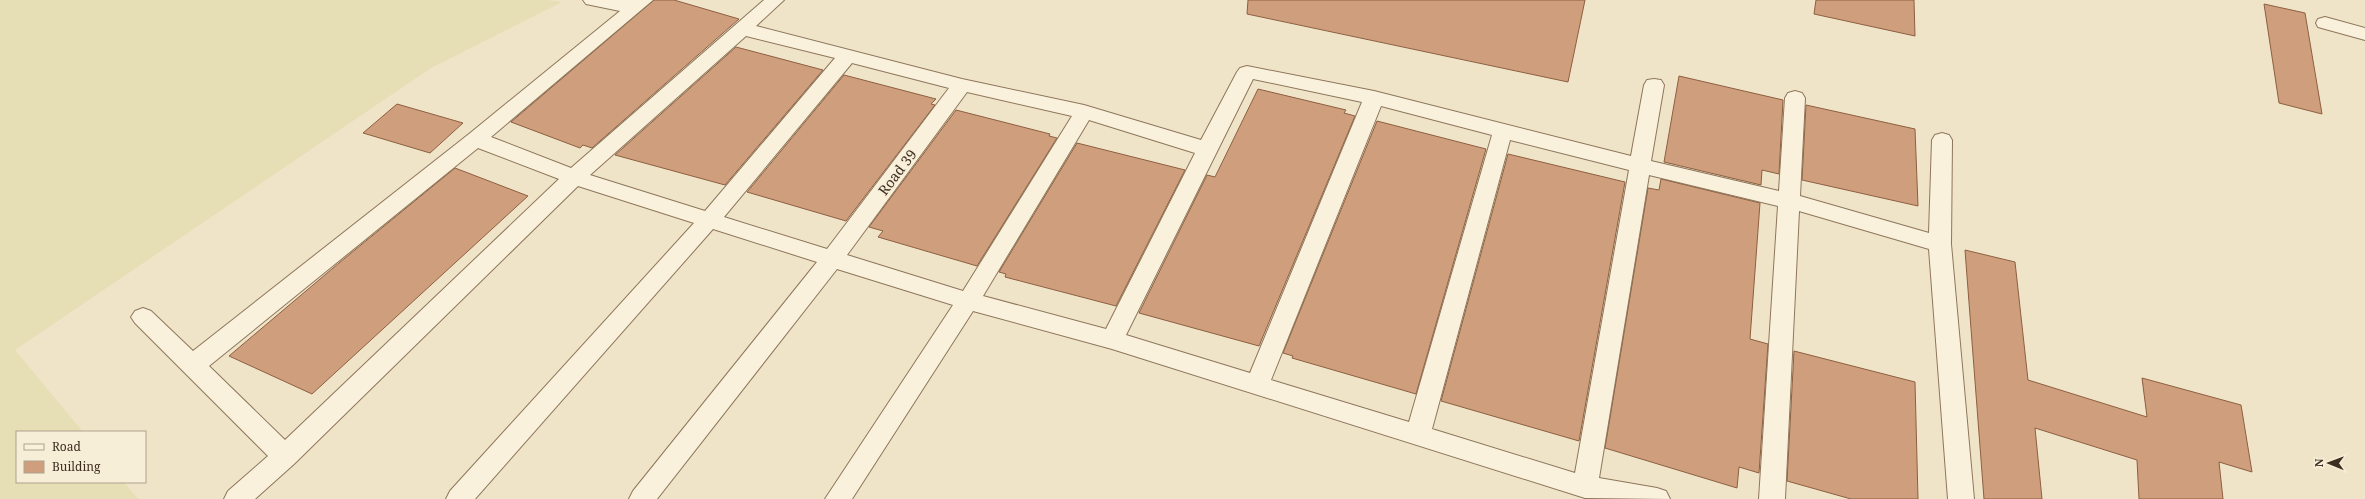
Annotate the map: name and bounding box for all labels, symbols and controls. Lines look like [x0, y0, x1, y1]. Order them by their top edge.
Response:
street label: Road 39 [873, 145, 921, 199]
legend [16, 431, 146, 483]
text: Road [52, 438, 82, 455]
north arrow [2309, 443, 2349, 483]
text: Building [52, 458, 101, 475]
text: N [2311, 458, 2326, 467]

